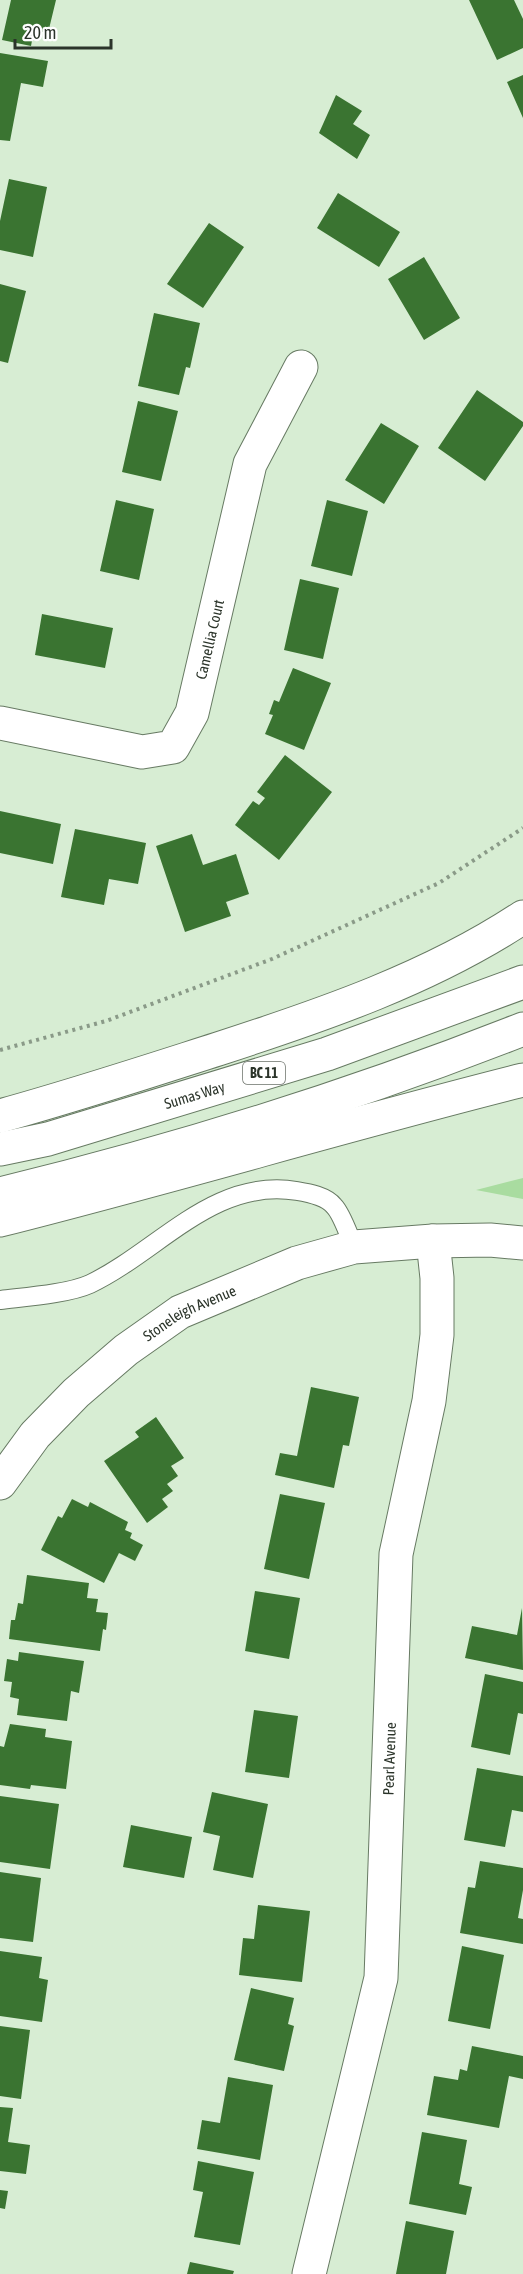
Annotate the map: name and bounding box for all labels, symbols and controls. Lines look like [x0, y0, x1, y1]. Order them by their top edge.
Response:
scale bar [15, 12, 111, 50]
text: 20 m [24, 22, 56, 43]
street label: Camellia Court [192, 598, 227, 681]
road number: BC 11 [243, 1062, 285, 1084]
street label: Sumas Way [162, 1077, 227, 1112]
street label: Stoneleigh Avenue [139, 1281, 238, 1344]
street label: Pearl Avenue [379, 1722, 399, 1796]

